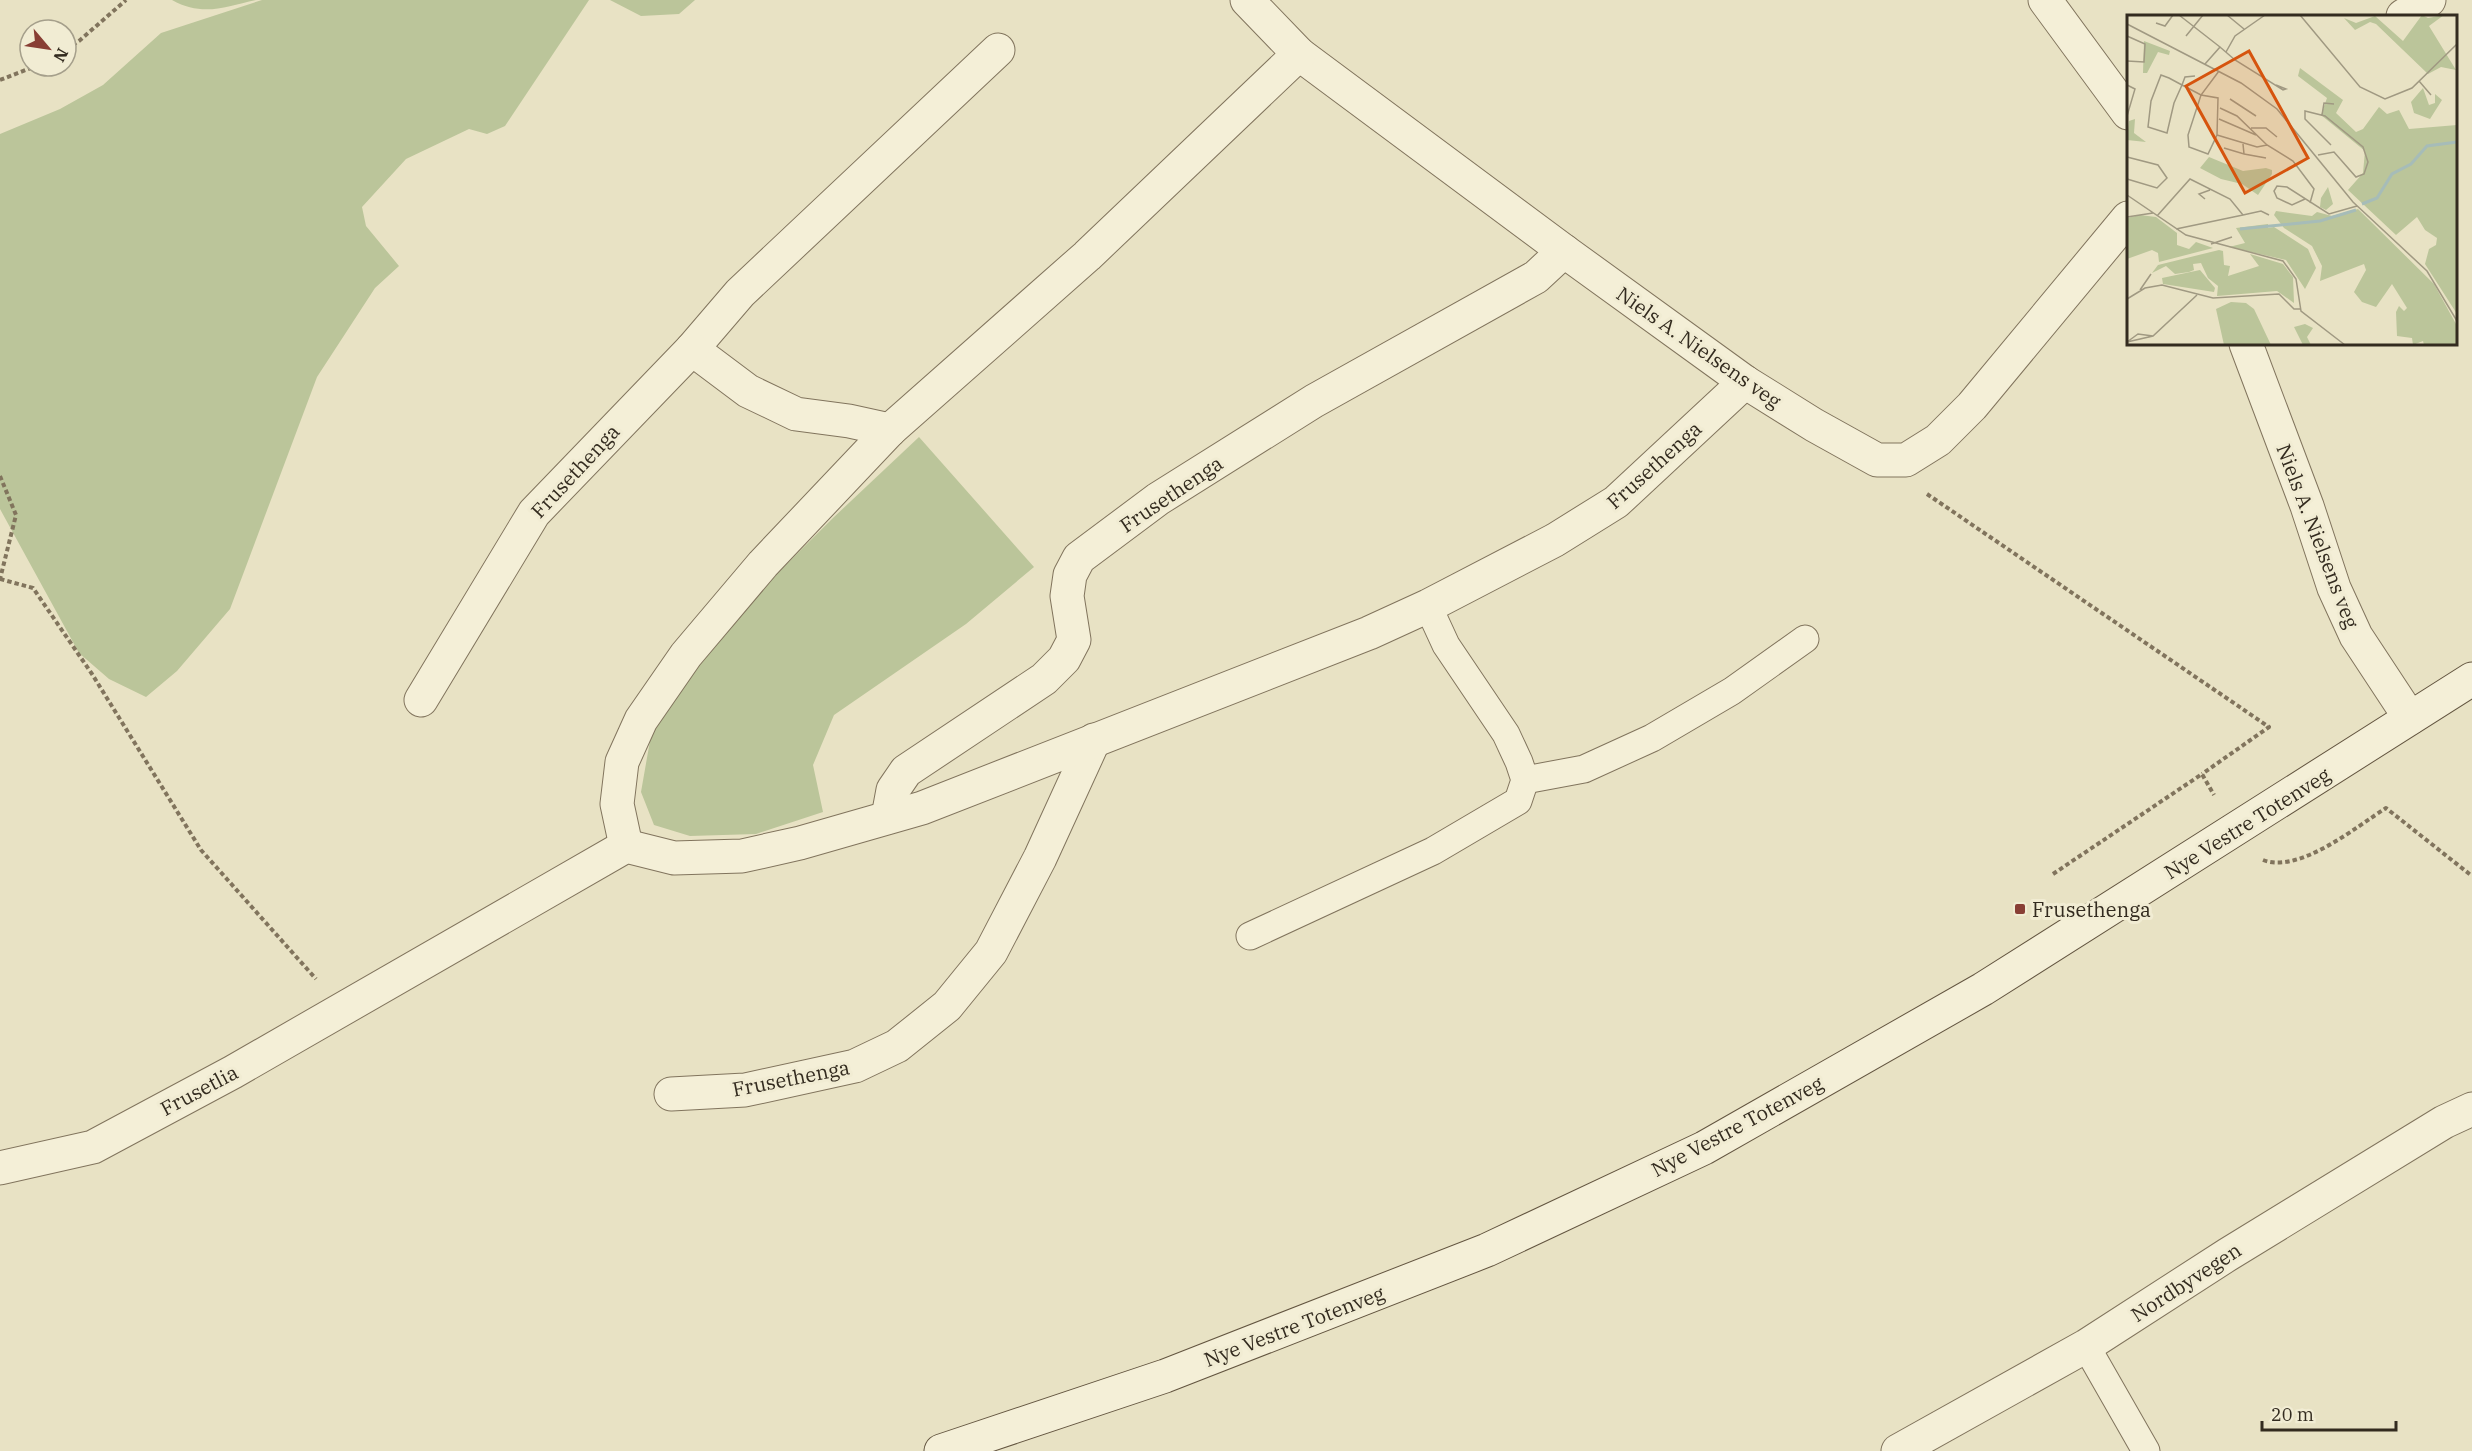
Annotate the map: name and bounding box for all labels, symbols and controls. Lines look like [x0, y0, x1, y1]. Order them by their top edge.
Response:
inset map [2127, 15, 2457, 345]
north arrow [18, 18, 78, 78]
text: N [49, 45, 73, 66]
street label: Niels A. Nielsens veg [1611, 280, 1787, 414]
street label: Frusethenga [1601, 415, 1707, 515]
street label: Frusethenga [525, 418, 625, 524]
street label: Niels A. Nielsens veg [2270, 440, 2366, 632]
street label: Frusethenga [1114, 450, 1228, 538]
street label: Nye Vestre Totenveg [2159, 761, 2335, 885]
place label: Frusethenga [2032, 896, 2151, 923]
marker: Frusethenga [2013, 902, 2027, 916]
street label: Frusethenga [730, 1053, 852, 1103]
street label: Frusetlia [155, 1058, 243, 1122]
street label: Nye Vestre Totenveg [1646, 1069, 1828, 1183]
street label: Nordbyvegen [2126, 1236, 2246, 1328]
street label: Nye Vestre Totenveg [1200, 1279, 1388, 1373]
scale bar [2262, 1394, 2396, 1432]
text: 20 m [2271, 1403, 2314, 1426]

